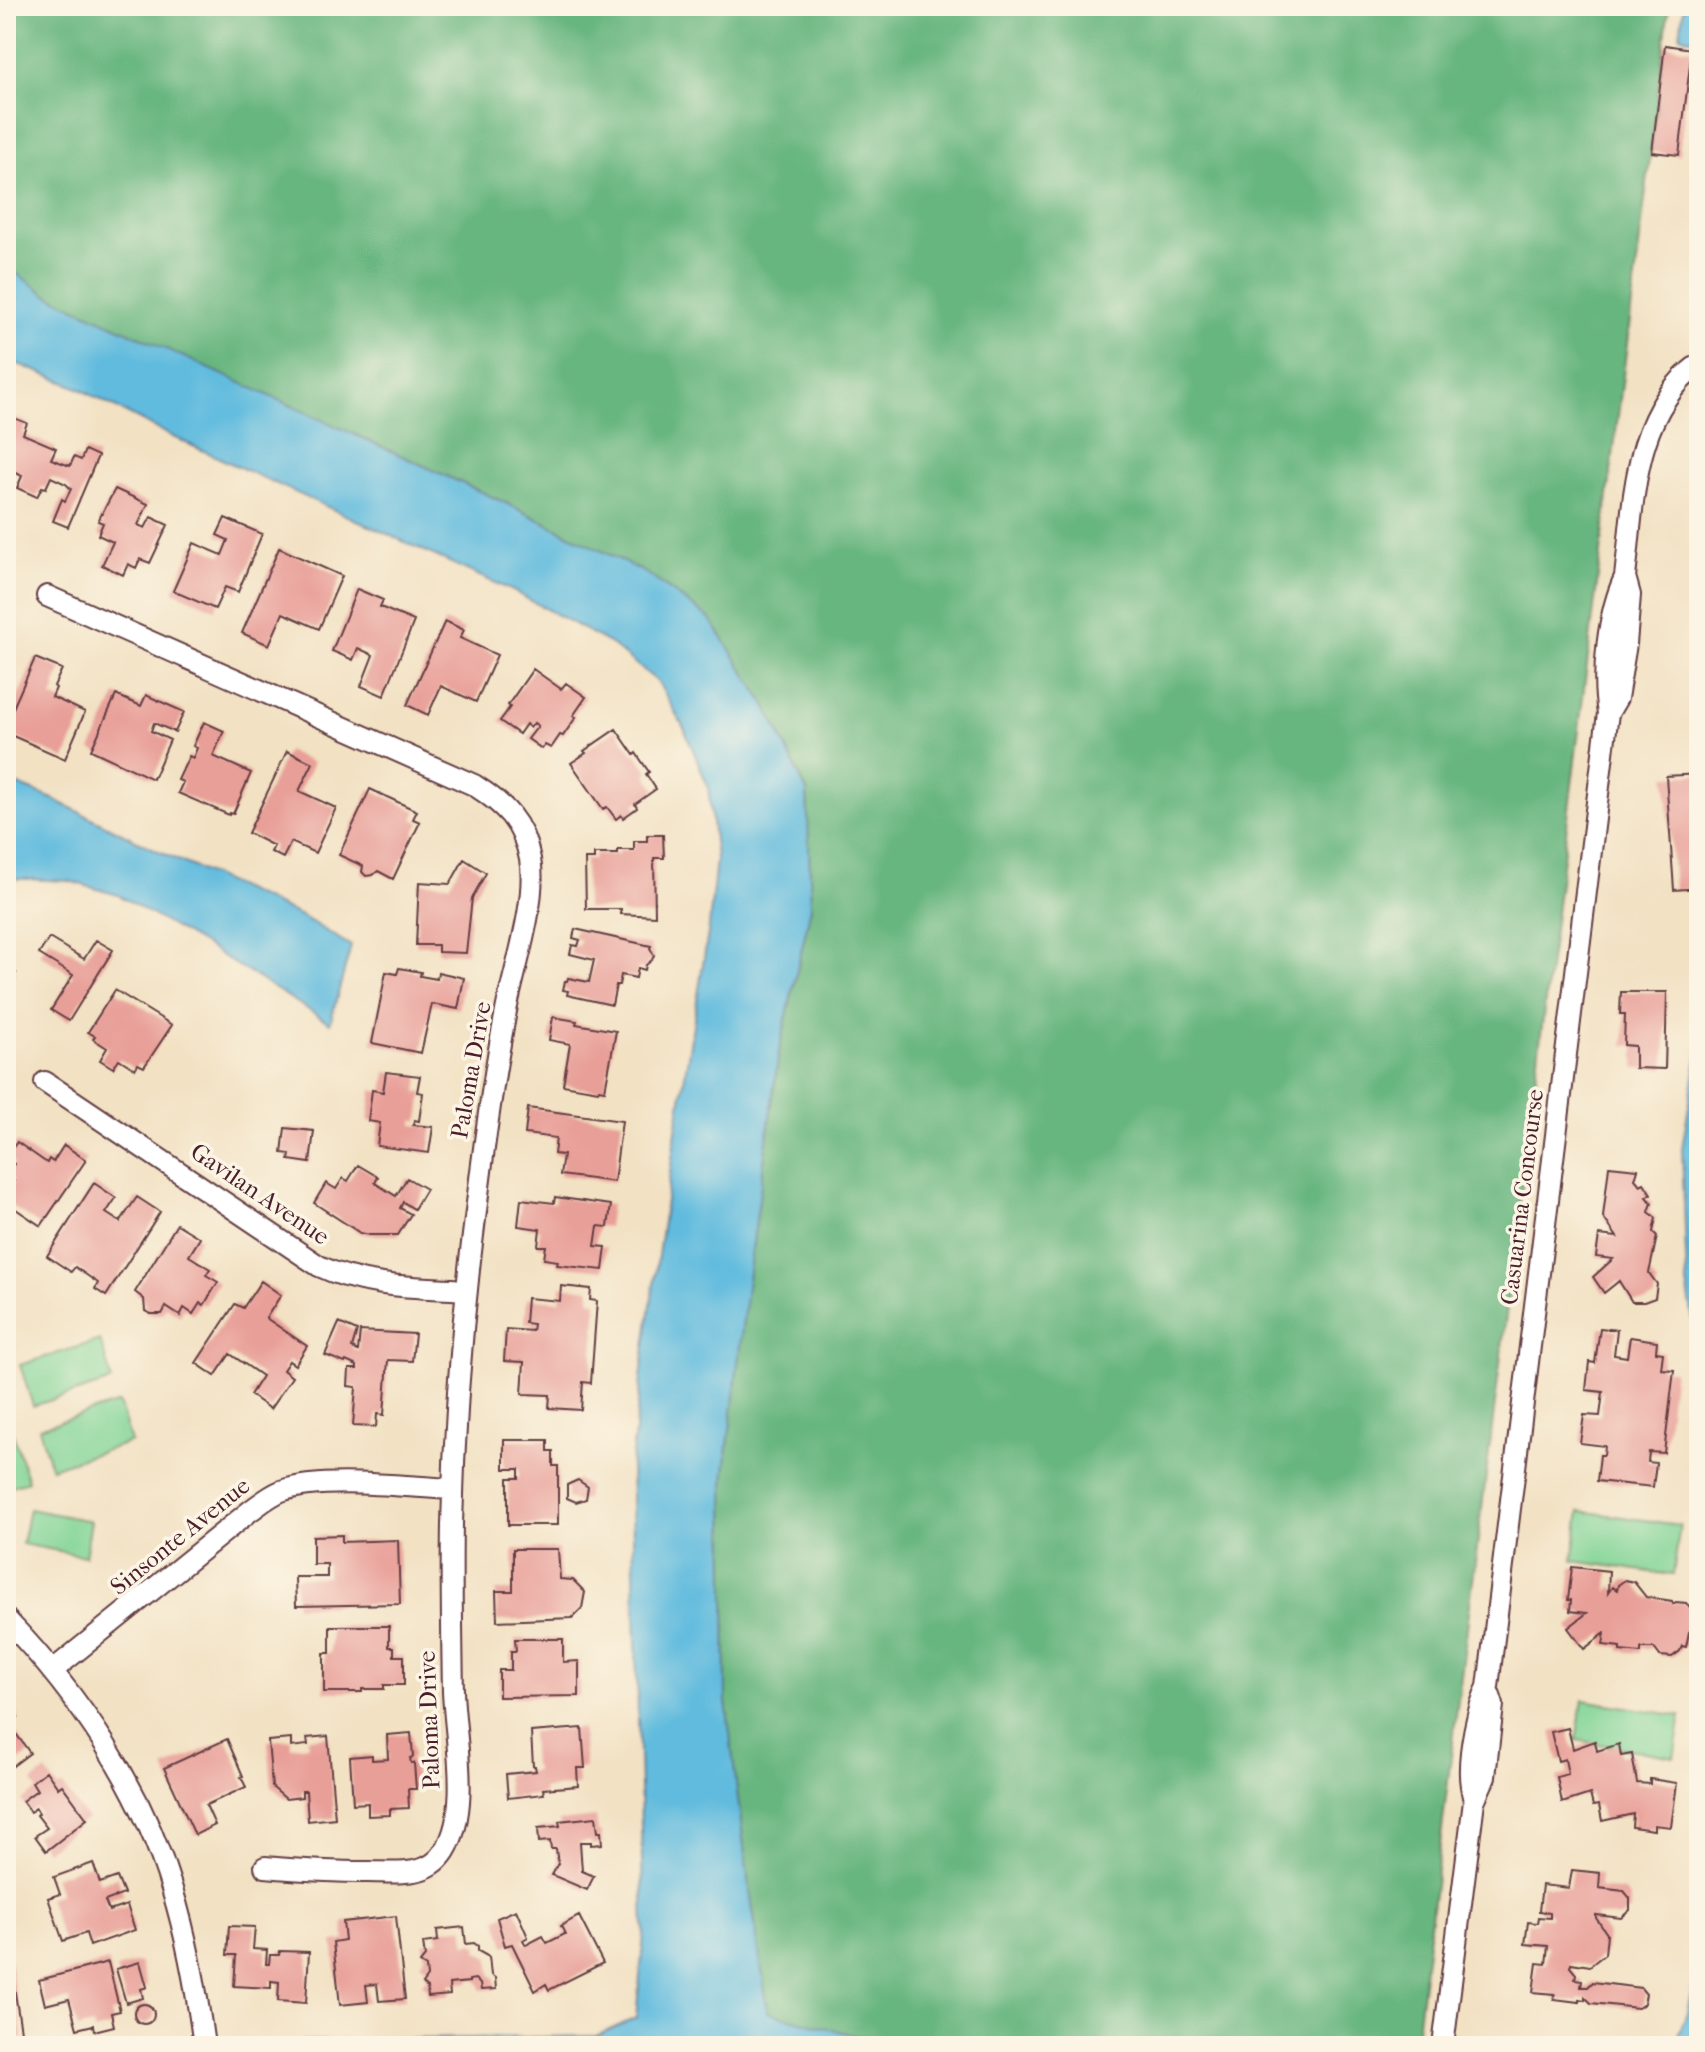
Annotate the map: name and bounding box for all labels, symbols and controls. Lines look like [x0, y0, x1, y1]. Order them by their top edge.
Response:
street label: Paloma Drive [445, 999, 497, 1141]
street label: Casuarina Concourse [1495, 1087, 1549, 1307]
street label: Gavilan Avenue [185, 1137, 335, 1251]
street label: Sinsonte Avenue [105, 1471, 255, 1601]
street label: Paloma Drive [413, 1650, 445, 1790]

